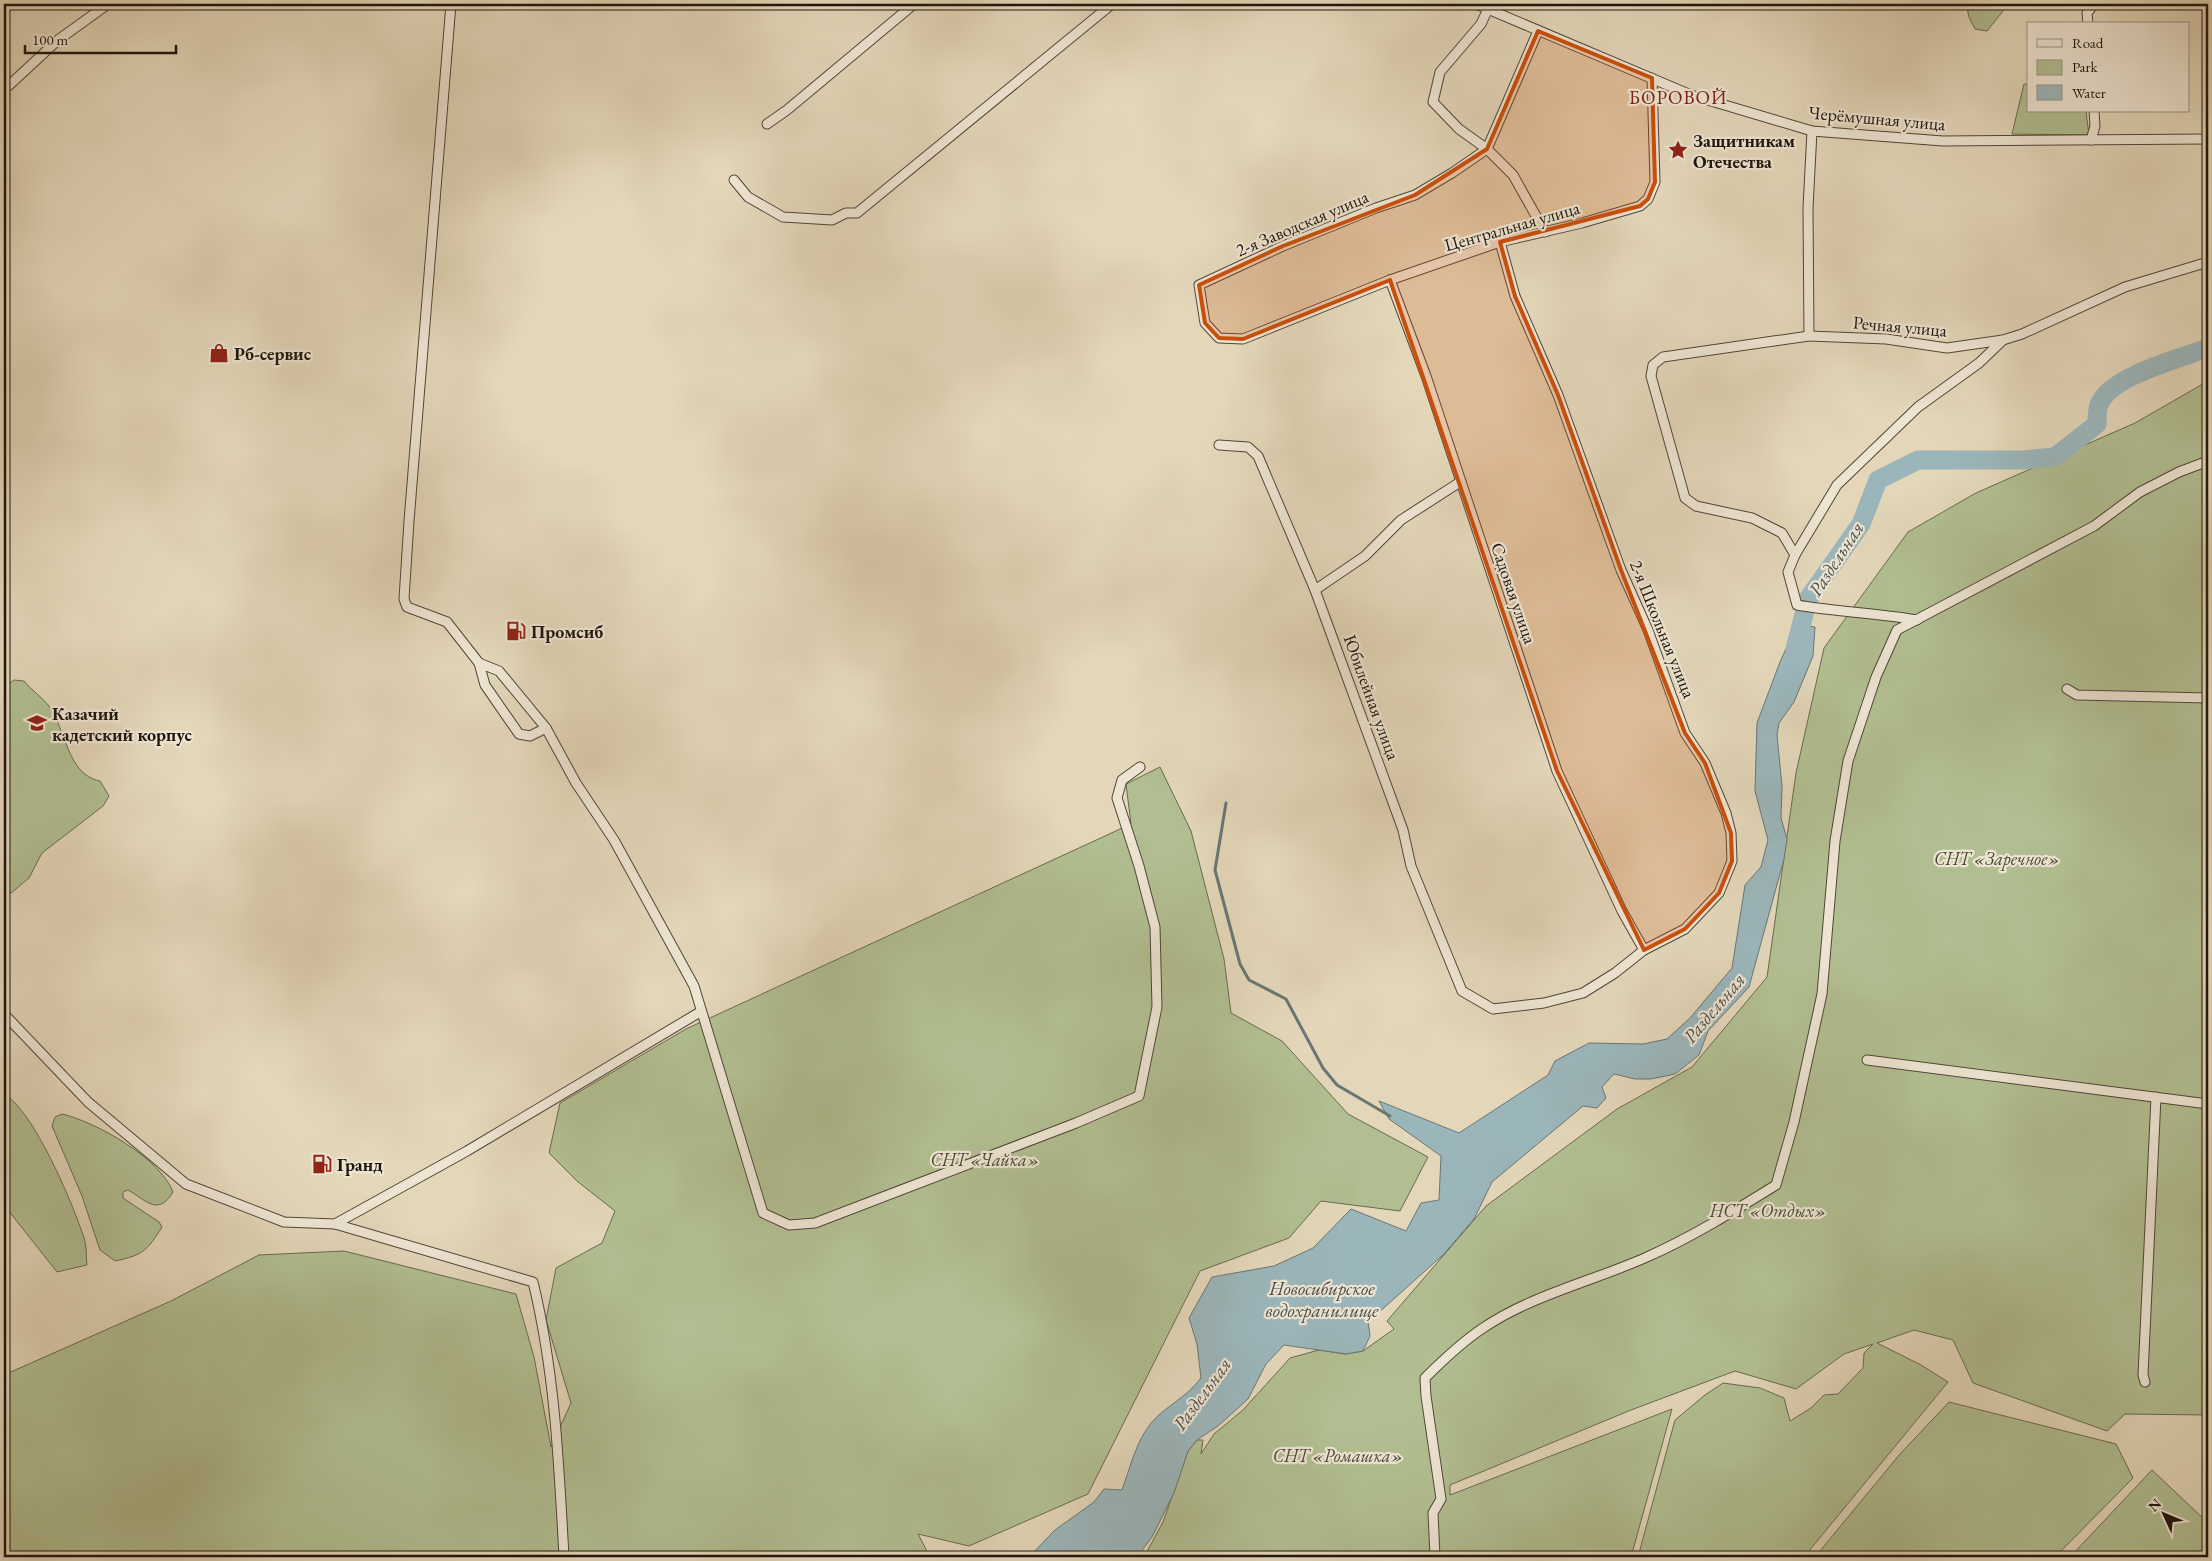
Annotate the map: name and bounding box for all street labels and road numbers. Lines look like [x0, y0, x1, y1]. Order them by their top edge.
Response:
street label: Черёмушная улица [1808, 101, 1947, 136]
street label: 2-я Заводская улица [1232, 184, 1373, 261]
street label: Центральная улица [1442, 195, 1583, 256]
street label: Речная улица [1852, 310, 1949, 342]
street label: Садовая улица [1486, 539, 1542, 647]
street label: 2-я Школьная улица [1625, 557, 1701, 702]
street label: Юбилейная улица [1339, 631, 1406, 764]

